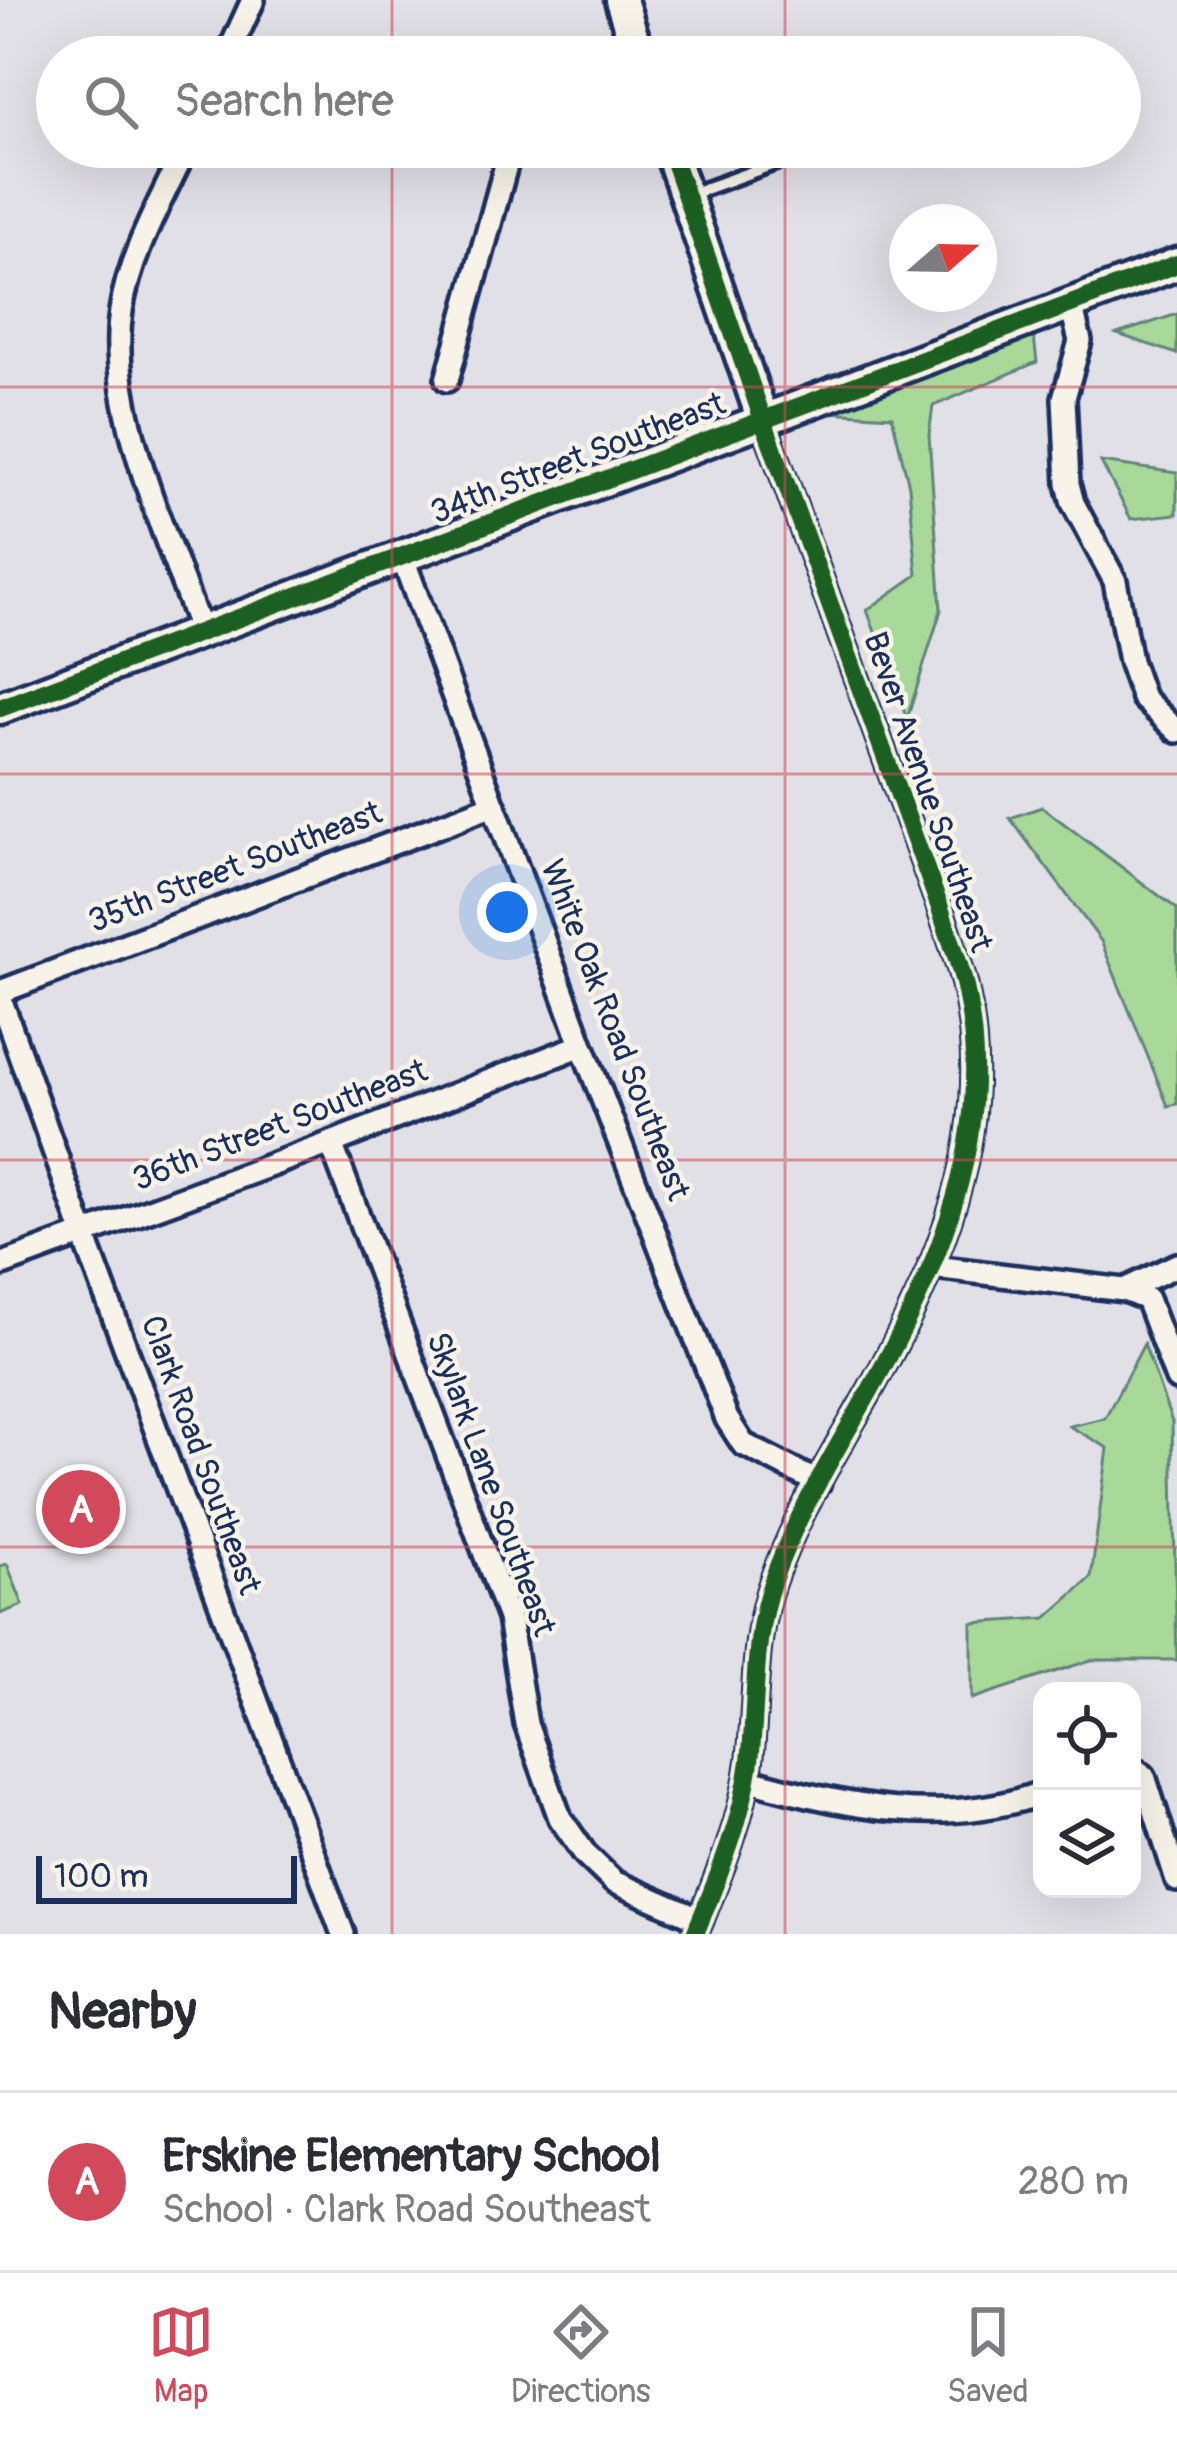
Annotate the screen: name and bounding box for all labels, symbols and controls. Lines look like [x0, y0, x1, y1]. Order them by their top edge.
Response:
search box [36, 36, 1141, 168]
icon: search [78, 69, 144, 135]
text: Search here [174, 74, 394, 130]
north arrow [889, 204, 997, 312]
street label: 34th Street Southeast [425, 383, 732, 533]
street label: Bever Avenue Southeast [854, 627, 1002, 958]
street label: 35th Street Southeast [83, 792, 388, 942]
street label: White Oak Road Southeast [531, 854, 699, 1207]
your location [477, 882, 537, 942]
street label: 36th Street Southeast [127, 1050, 434, 1200]
street label: Clark Road Southeast [131, 1310, 271, 1601]
street label: Skylark Lane Southeast [417, 1327, 565, 1642]
pin: A [42, 1464, 120, 1554]
map controls [1033, 1682, 1141, 1898]
button: locate [1033, 1682, 1141, 1790]
button: layers [1033, 1790, 1141, 1898]
scale bar [36, 1850, 297, 1903]
text: 100 m [54, 1856, 148, 1897]
text: Nearby [48, 1980, 196, 2044]
text: Erskine Elementary School [162, 2129, 661, 2185]
text: A [74, 2157, 100, 2206]
text: 280 m [1018, 2157, 1129, 2206]
text: School · Clark Road Southeast [162, 2185, 651, 2234]
tab: Map [148, 2299, 214, 2412]
tab: Directions [511, 2299, 651, 2412]
tab: Saved [947, 2299, 1029, 2412]

